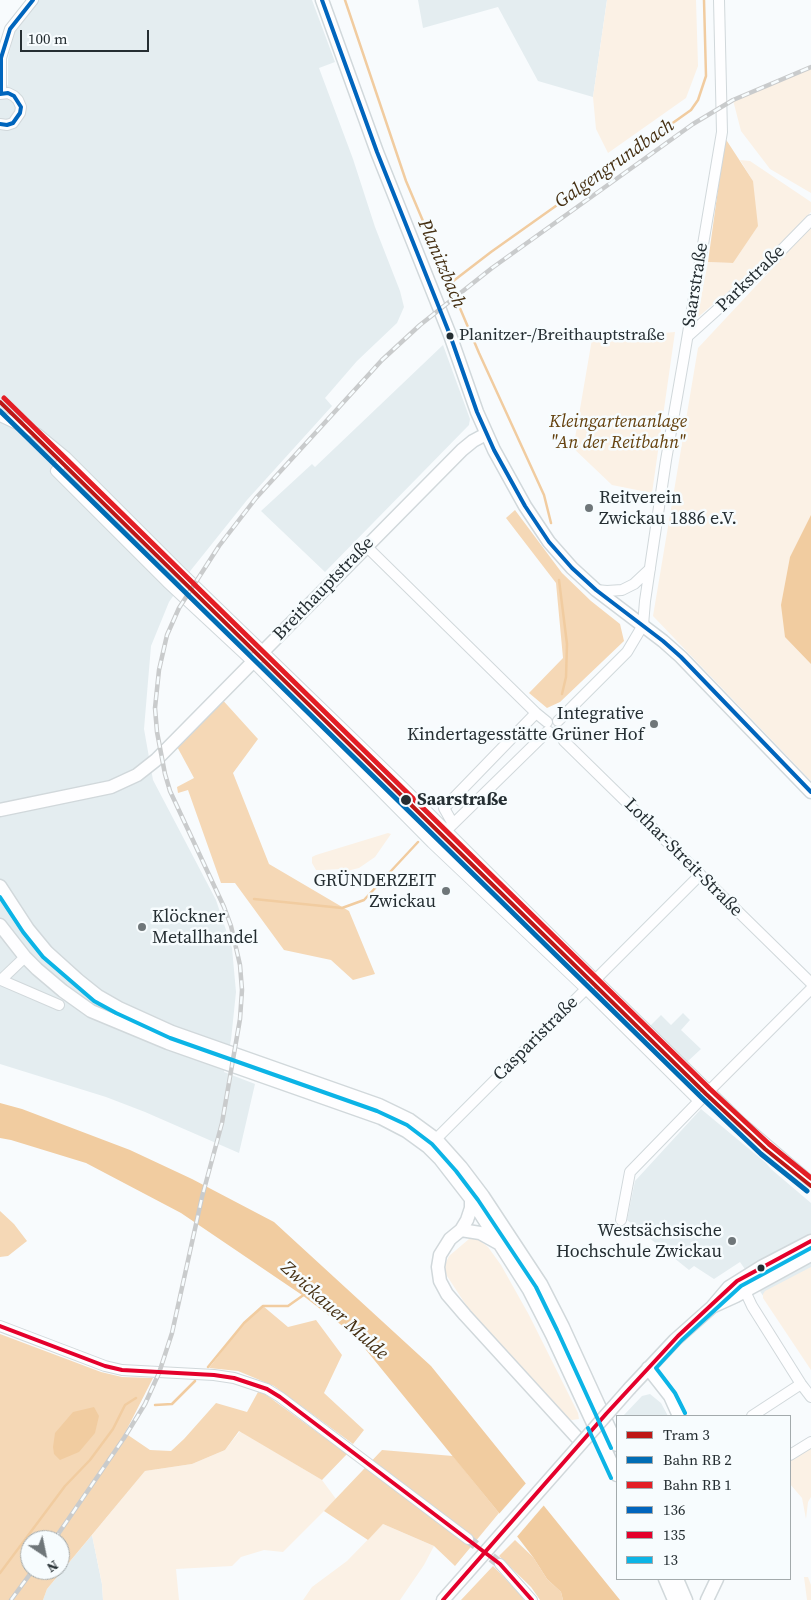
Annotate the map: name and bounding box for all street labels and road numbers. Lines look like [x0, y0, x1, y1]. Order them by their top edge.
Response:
street label: Saarstraße [679, 241, 713, 329]
street label: Parkstraße [712, 241, 790, 317]
street label: Breithauptstraße [269, 533, 379, 645]
street label: Lothar-Streit-Straße [619, 794, 747, 922]
street label: Casparistraße [489, 992, 583, 1086]

